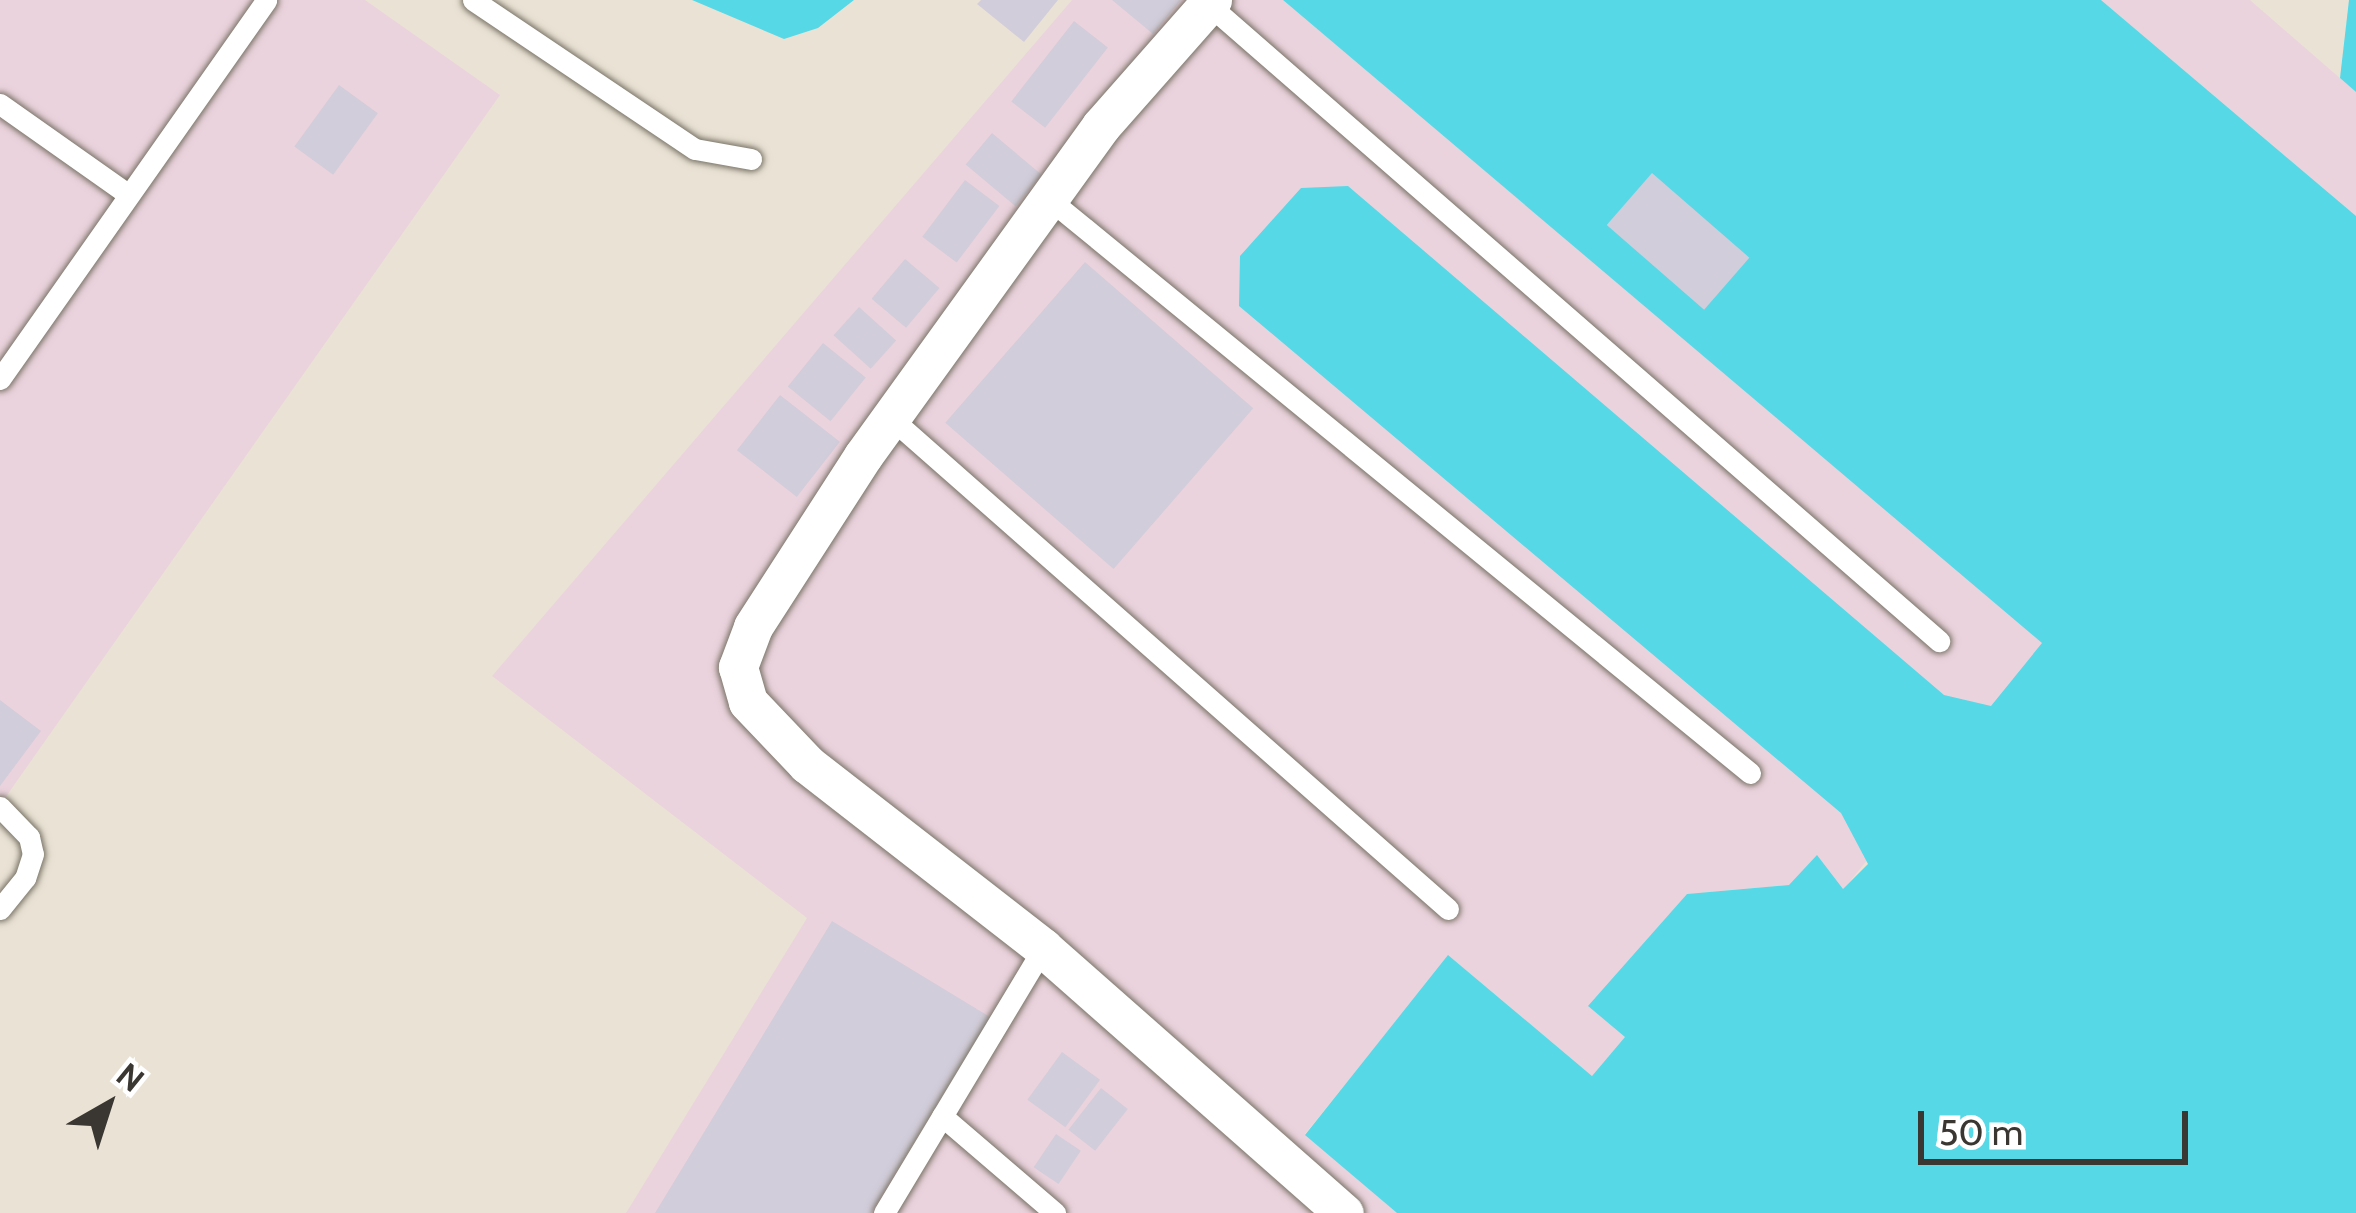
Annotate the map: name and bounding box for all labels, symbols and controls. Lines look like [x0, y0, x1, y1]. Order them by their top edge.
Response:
north arrow [48, 1045, 168, 1165]
text: N [109, 1054, 152, 1100]
scale bar [1924, 1087, 2194, 1161]
text: 50 m [1939, 1110, 2023, 1154]

